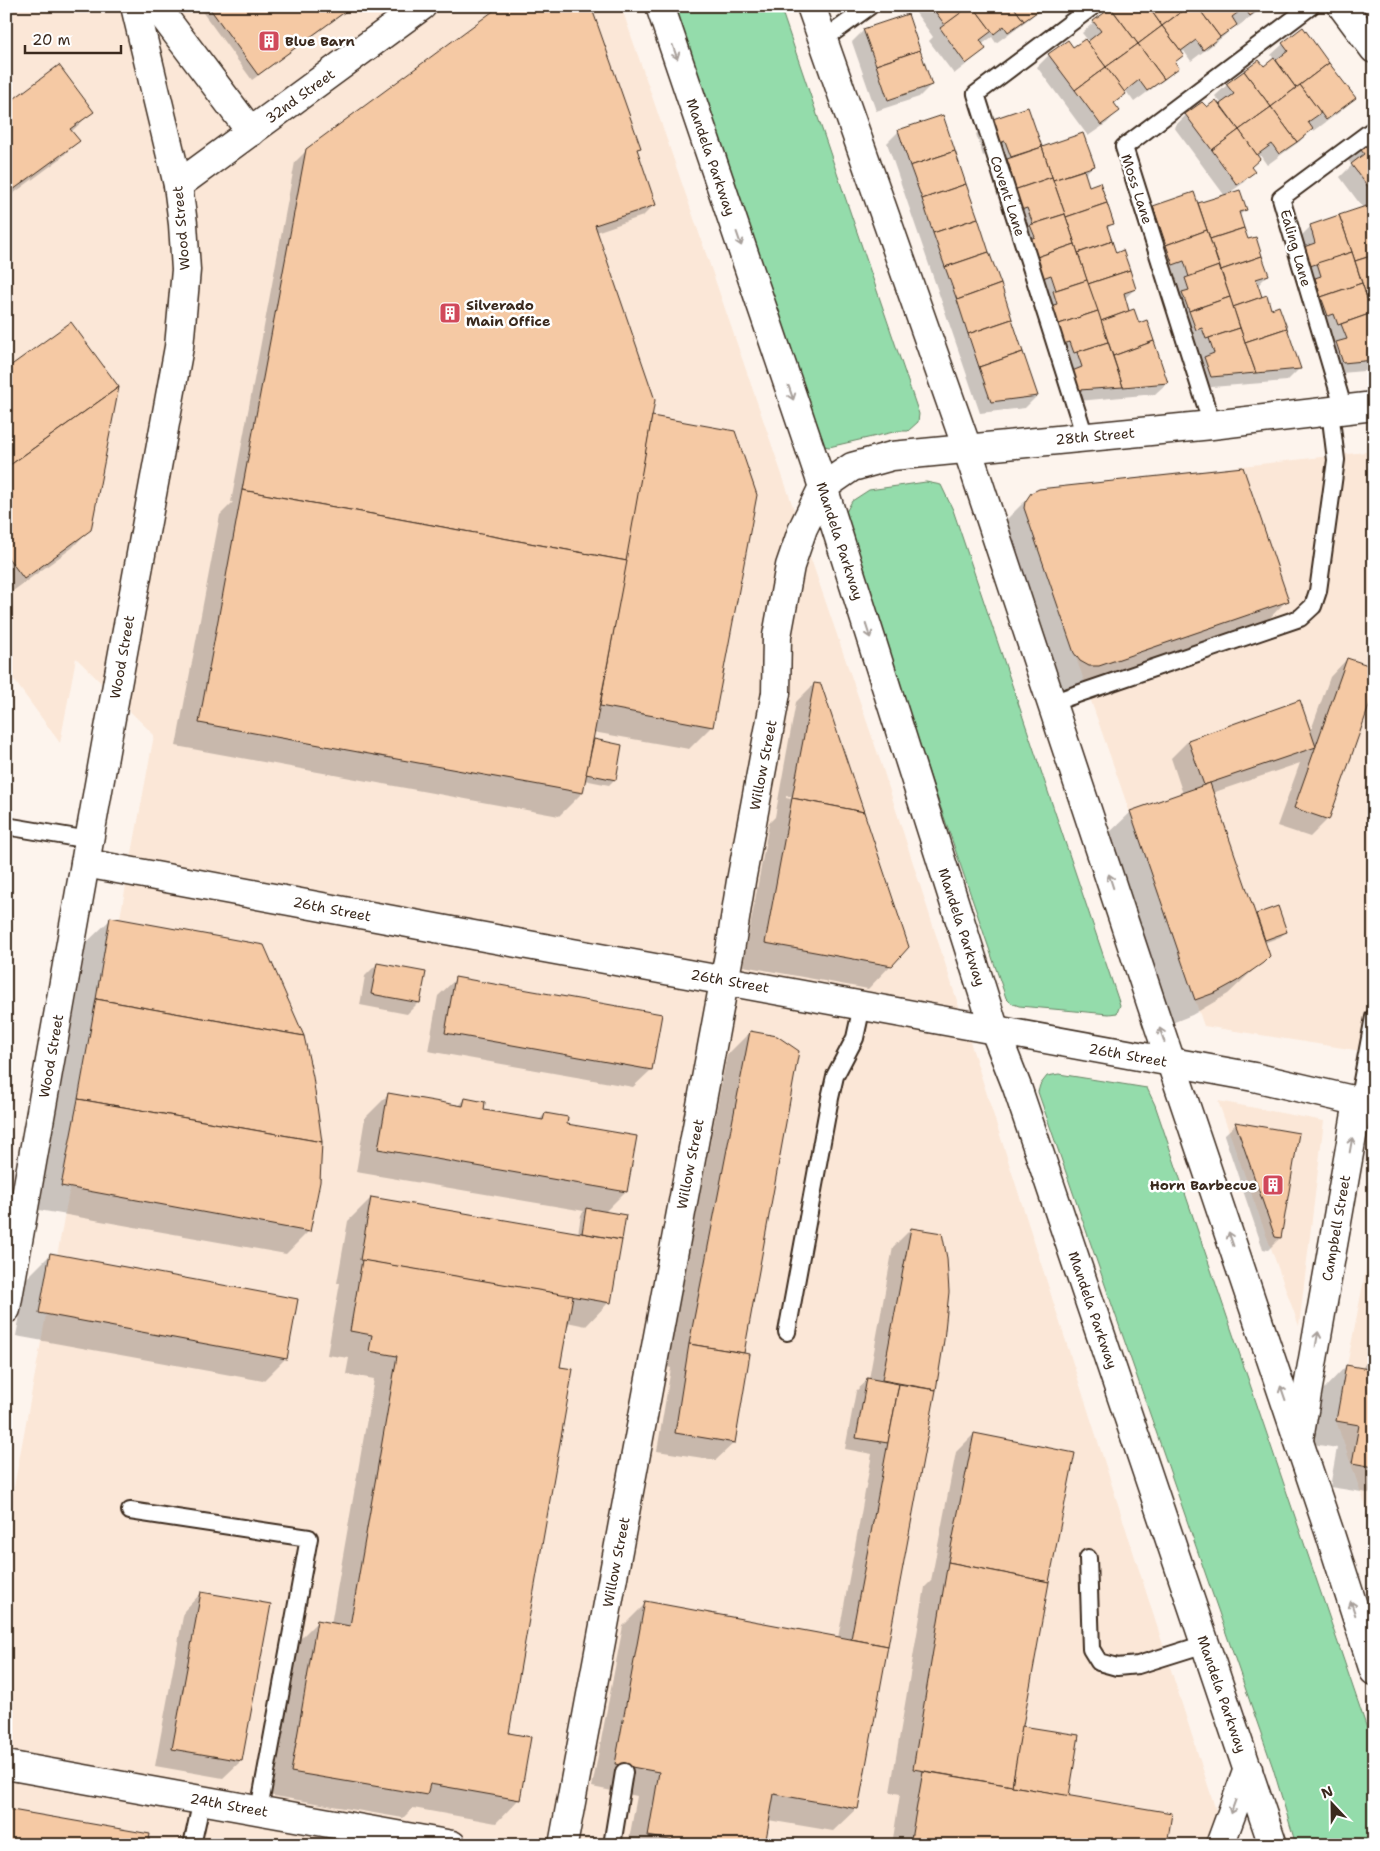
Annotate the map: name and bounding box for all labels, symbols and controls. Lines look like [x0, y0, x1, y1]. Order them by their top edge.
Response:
scale bar [25, 22, 121, 54]
building icon: Blue Barn [257, 29, 281, 53]
text: 20 m [32, 30, 71, 50]
place label: Blue Barn [285, 32, 355, 50]
one-way arrow [671, 44, 680, 60]
street label: 32nd Street [262, 65, 338, 127]
street label: Mandela Parkway [682, 96, 740, 218]
street label: Moss Lane [1117, 152, 1157, 226]
street label: Covent Lane [987, 153, 1030, 239]
street label: Wood Street [168, 185, 194, 271]
street label: Ealing Lane [1276, 207, 1316, 289]
one-way arrow [734, 231, 744, 247]
place label: Silverado Main Office [466, 296, 550, 330]
building icon: Silverado Main Office [438, 301, 462, 325]
one-way arrow [787, 385, 796, 401]
street label: 28th Street [1055, 424, 1135, 448]
street label: Mandela Parkway [812, 480, 868, 602]
street label: Wood Street [106, 614, 138, 700]
one-way arrow [864, 623, 874, 639]
street label: Willow Street [745, 718, 781, 812]
street label: Mandela Parkway [934, 866, 990, 988]
one-way arrow [1105, 873, 1115, 889]
street label: 26th Street [291, 893, 373, 925]
street label: 26th Street [689, 965, 771, 997]
street label: Wood Street [35, 1013, 67, 1099]
one-way arrow [1157, 1028, 1166, 1044]
street label: 26th Street [1087, 1039, 1169, 1071]
street label: Willow Street [672, 1117, 708, 1211]
one-way arrow [1346, 1137, 1356, 1153]
building icon: Horn Barbecue [1261, 1173, 1285, 1197]
street label: Campbell Street [1318, 1174, 1354, 1282]
place label: Horn Barbecue [1150, 1176, 1257, 1194]
one-way arrow [1226, 1232, 1235, 1247]
street label: Mandela Parkway [1064, 1249, 1122, 1371]
one-way arrow [1312, 1332, 1322, 1348]
one-way arrow [1278, 1386, 1287, 1401]
street label: Willow Street [598, 1515, 634, 1609]
one-way arrow [1348, 1600, 1358, 1616]
street label: Mandela Parkway [1193, 1633, 1251, 1755]
north arrow [1308, 1778, 1358, 1828]
text: N [1319, 1782, 1336, 1802]
street label: 24th Street [188, 1789, 270, 1821]
one-way arrow [1228, 1799, 1237, 1814]

